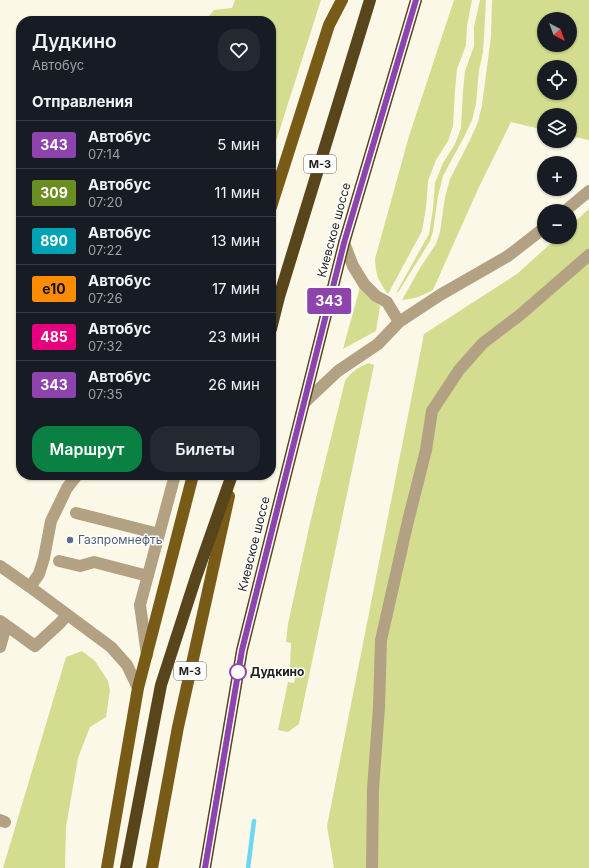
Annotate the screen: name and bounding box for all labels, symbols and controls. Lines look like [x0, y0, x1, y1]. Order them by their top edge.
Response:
north arrow [537, 12, 577, 52]
map controls [537, 12, 577, 244]
button: heart [218, 29, 260, 71]
text: Дудкино [32, 30, 117, 53]
text: Автобус [32, 57, 84, 73]
button: locate [537, 60, 577, 100]
text: Отправления [32, 92, 133, 111]
button: layers [537, 108, 577, 148]
text: Автобус [88, 127, 151, 146]
text: 5 мин [217, 135, 260, 154]
text: 343 [40, 136, 68, 153]
text: 07:14 [88, 146, 120, 162]
road number: М-3 [304, 155, 336, 173]
button: + [537, 156, 577, 196]
text: Автобус [88, 175, 151, 194]
street label: Киевское шоссе [314, 181, 353, 279]
text: 11 мин [214, 183, 260, 202]
text: 309 [40, 184, 68, 201]
text: 07:20 [88, 194, 123, 210]
button: − [537, 204, 577, 244]
text: Автобус [88, 223, 151, 242]
text: 13 мин [211, 231, 260, 250]
text: 890 [40, 232, 68, 249]
text: 07:22 [88, 242, 122, 258]
text: Автобус [88, 271, 151, 290]
text: 17 мин [212, 279, 260, 298]
text: е10 [42, 280, 66, 297]
line badge: 343 [306, 288, 352, 314]
text: 07:26 [88, 290, 123, 306]
text: 343 [315, 292, 343, 309]
text: Автобус [88, 319, 151, 338]
text: 23 мин [208, 327, 260, 346]
text: 485 [40, 328, 68, 345]
text: 07:32 [88, 338, 123, 354]
text: Автобус [88, 367, 151, 386]
text: 26 мин [208, 375, 260, 394]
text: 343 [40, 376, 68, 393]
text: 07:35 [88, 386, 123, 402]
button: Маршрут [32, 426, 142, 472]
button: Билеты [150, 426, 260, 472]
street label: Киевское шоссе [234, 495, 273, 593]
place label: Газпромнефть [78, 532, 163, 547]
marker: Газпромнефть [65, 535, 75, 545]
road number: М-3 [174, 662, 206, 680]
marker: Дудкино [229, 663, 247, 681]
place label: Дудкино [250, 664, 304, 679]

